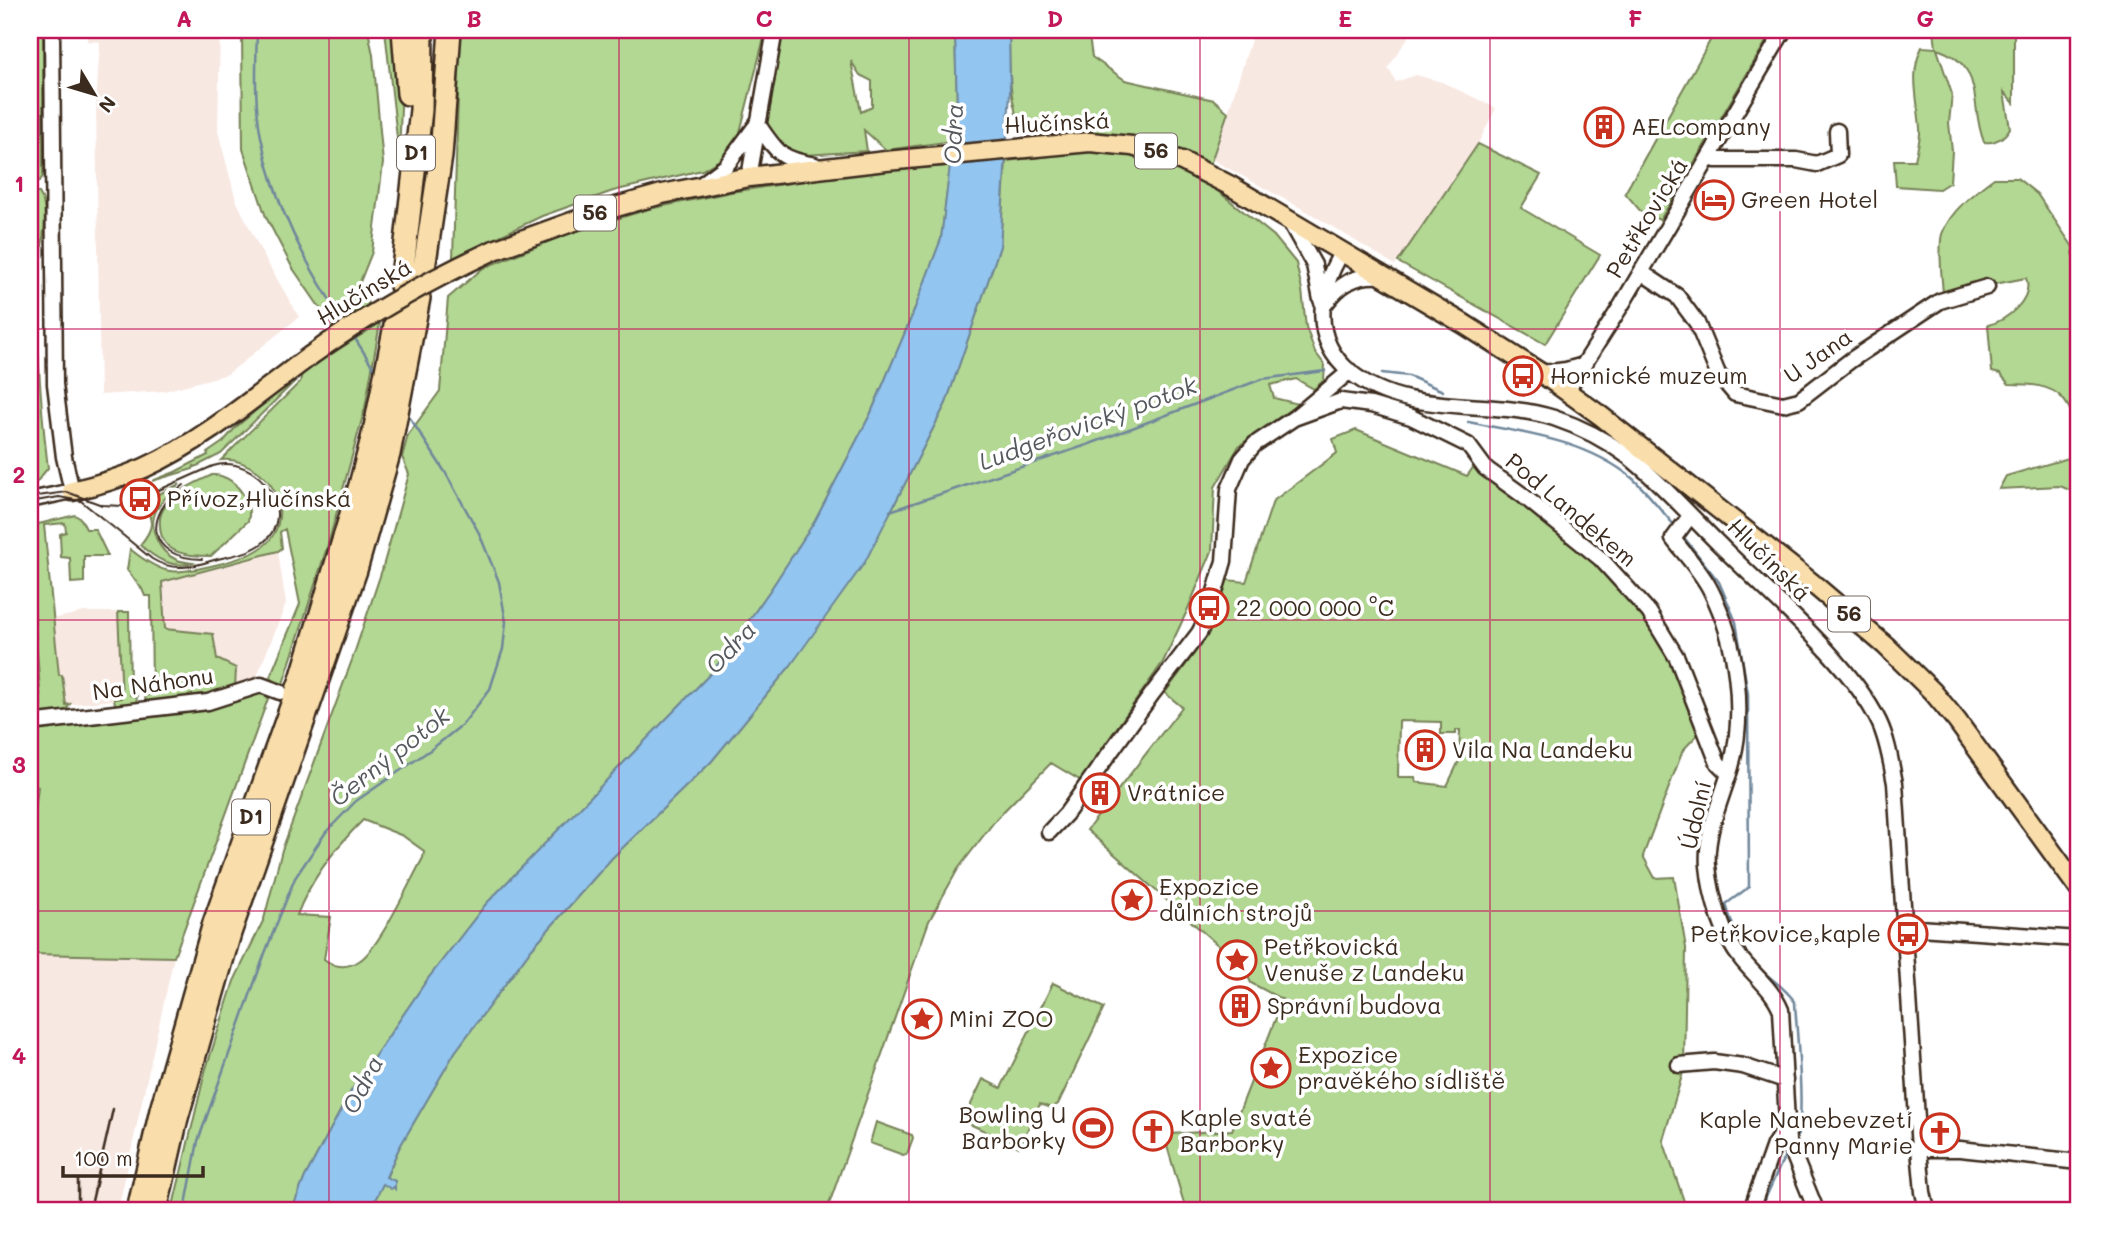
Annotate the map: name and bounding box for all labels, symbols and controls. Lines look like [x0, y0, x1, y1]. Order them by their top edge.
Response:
text: A [176, 3, 192, 33]
text: B [466, 3, 482, 33]
text: C [755, 3, 773, 33]
text: D [1047, 3, 1063, 33]
text: E [1338, 3, 1352, 33]
text: F [1628, 3, 1642, 33]
text: G [1916, 3, 1934, 33]
north arrow [60, 60, 130, 130]
text: N [94, 91, 122, 118]
water label: Odra [936, 103, 969, 165]
street label: Hlučínská [1003, 104, 1111, 140]
building icon: AELcompany [1583, 106, 1625, 148]
place label: AELcompany [1631, 111, 1771, 141]
road number: 56 [1135, 134, 1177, 168]
road number: D1 [397, 136, 435, 170]
street label: Petřkovická [1598, 152, 1694, 283]
text: 1 [14, 168, 24, 198]
hotel icon: Green Hotel [1693, 179, 1735, 221]
place label: Green Hotel [1741, 184, 1878, 214]
road number: 56 [574, 196, 616, 230]
street label: Hlučínská [310, 251, 417, 331]
street label: U Jana [1777, 321, 1857, 389]
bus stop icon: Hornické muzeum [1502, 355, 1544, 397]
place label: Hornické muzeum [1550, 360, 1748, 390]
water label: Ludgeřovický potok [974, 368, 1202, 476]
street label: Pod Landekem [1500, 446, 1643, 573]
text: 2 [13, 459, 25, 489]
bus stop icon: Přívoz,Hlučínská [119, 478, 161, 520]
place label: Přívoz,Hlučínská [167, 483, 351, 513]
street label: Hlučínská [1722, 511, 1818, 607]
bus stop icon: 22 000 000 °C [1188, 587, 1230, 629]
place label: 22 000 000 °C [1236, 592, 1394, 622]
road number: 56 [1828, 596, 1870, 632]
water label: Odra [698, 614, 762, 680]
street label: Na Náhonu [90, 660, 215, 706]
water label: Černý potok [323, 698, 456, 812]
building icon: Vila Na Landeku [1404, 729, 1446, 771]
place label: Vila Na Landeku [1452, 734, 1633, 764]
text: 3 [12, 749, 26, 779]
building icon: Vrátnice [1079, 772, 1121, 814]
place label: Vrátnice [1127, 777, 1225, 807]
street label: Údolní [1673, 778, 1717, 852]
road number: D1 [232, 800, 270, 834]
place label: Expozice důlních strojů [1159, 871, 1313, 927]
place icon: Expozice důlních strojů [1111, 879, 1153, 921]
bus stop icon: Petřkovice,kaple [1887, 913, 1929, 955]
place label: Petřkovice,kaple [1691, 918, 1881, 948]
place label: Petřkovická Venuše z Landeku [1264, 931, 1465, 987]
place icon: Petřkovická Venuše z Landeku [1216, 939, 1258, 981]
building icon: Správní budova [1219, 985, 1261, 1027]
place label: Správní budova [1267, 990, 1441, 1020]
place icon: Mini ZOO [901, 998, 943, 1040]
place label: Mini ZOO [949, 1003, 1053, 1033]
place label: Expozice pravěkého sídliště [1298, 1039, 1506, 1095]
text: 4 [12, 1040, 26, 1070]
place icon: Expozice pravěkého sídliště [1250, 1047, 1292, 1089]
water label: Odra [334, 1050, 389, 1119]
place label: Bowling U Barborky [959, 1099, 1066, 1155]
place label: Kaple svaté Barborky [1180, 1102, 1312, 1158]
place label: Kaple Nanebevzetí Panny Marie [1699, 1104, 1913, 1160]
sports icon: Bowling U Barborky [1072, 1107, 1114, 1149]
church icon: Kaple svaté Barborky [1132, 1110, 1174, 1152]
church icon: Kaple Nanebevzetí Panny Marie [1919, 1112, 1961, 1154]
scale bar [63, 1135, 203, 1179]
text: 100 m [74, 1144, 133, 1171]

